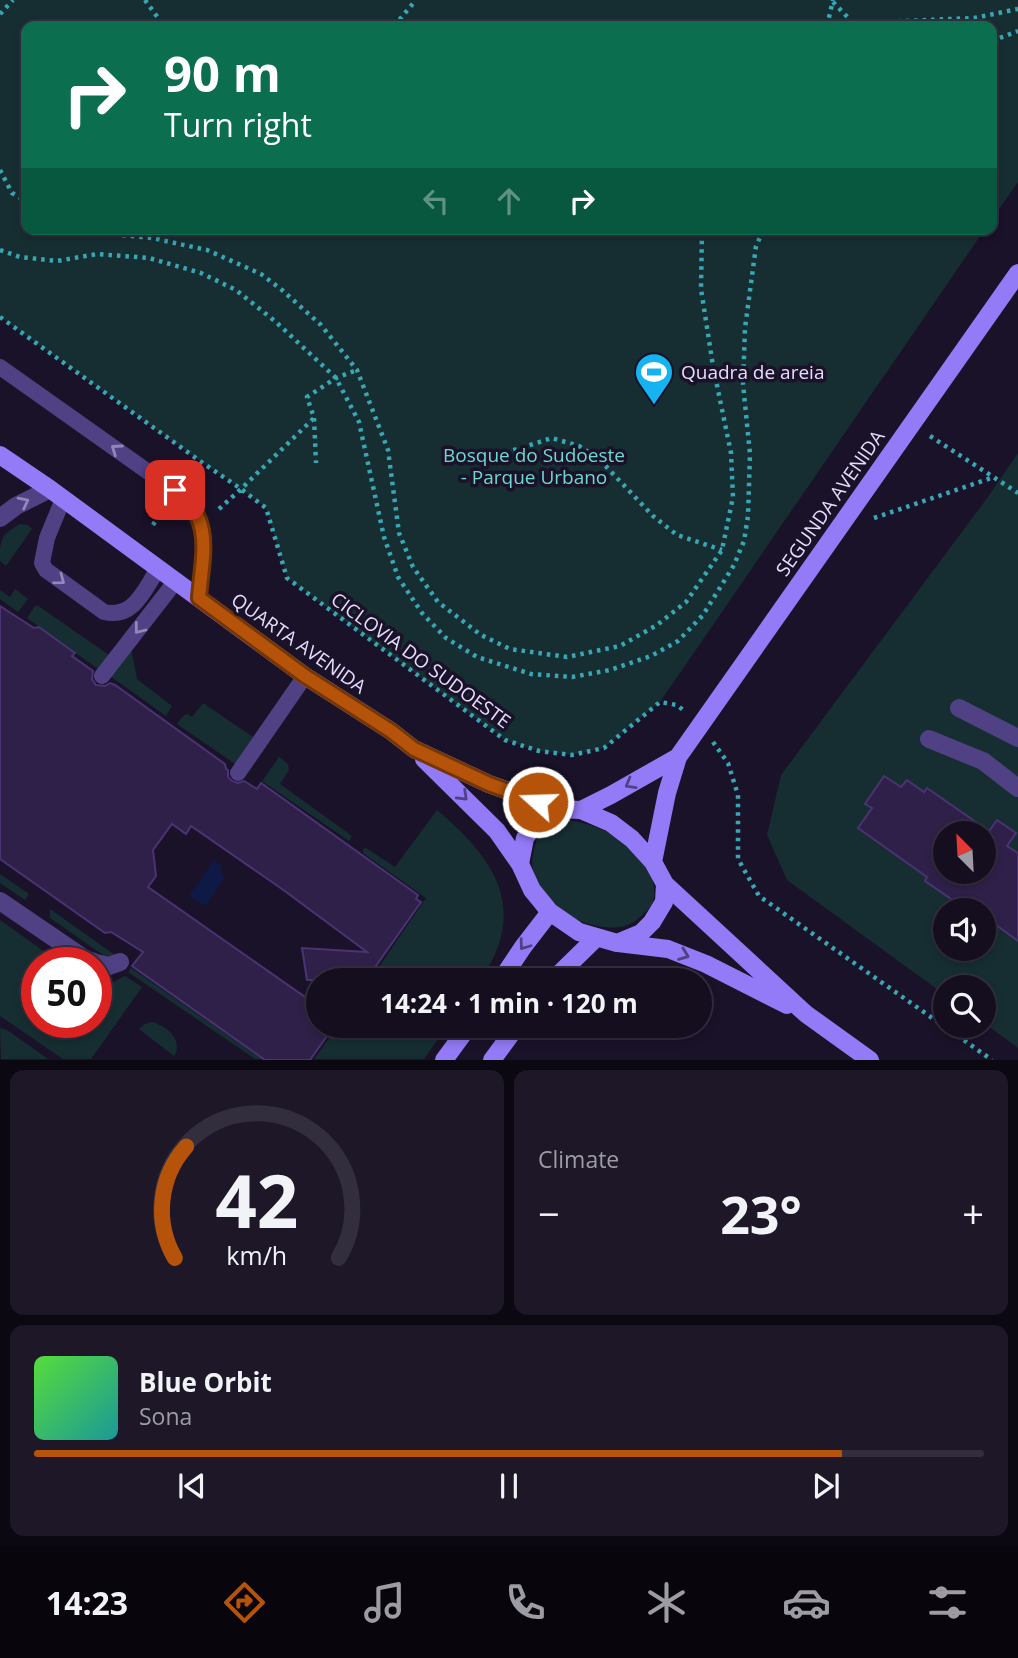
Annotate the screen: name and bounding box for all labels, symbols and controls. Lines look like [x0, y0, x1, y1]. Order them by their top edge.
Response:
text: 90 m [164, 40, 281, 106]
icon: right [49, 49, 140, 140]
text: Turn right [164, 103, 312, 146]
icon: left [417, 182, 455, 220]
icon: ahead [490, 182, 528, 220]
icon: right [563, 182, 601, 220]
sports icon: Quadra de areia [633, 351, 675, 406]
place label: Quadra de areia [681, 359, 824, 385]
street label: SEGUNDA AVENIDA [770, 425, 890, 581]
park label: Bosque do Sudoeste - Parque Urbano [443, 442, 625, 490]
one-way arrow [111, 445, 124, 457]
pin [145, 460, 205, 520]
icon: arrive [156, 471, 194, 509]
one-way arrow [17, 496, 29, 510]
one-way arrow [52, 572, 65, 584]
street label: CICLOVIA DO SUDOESTE [326, 586, 516, 734]
street label: QUARTA AVENIDA [226, 587, 372, 699]
one-way arrow [134, 621, 147, 634]
position arrow [501, 765, 575, 839]
one-way arrow [625, 776, 638, 789]
one-way arrow [454, 788, 467, 801]
north arrow [933, 821, 996, 884]
map controls [933, 821, 996, 1038]
button: sound [933, 898, 996, 961]
one-way arrow [520, 938, 533, 950]
speed limit sign: 50 [21, 947, 112, 1038]
one-way arrow [677, 947, 689, 961]
button: search [933, 975, 996, 1038]
text: 14:24 · 1 min · 120 m [380, 985, 638, 1021]
text: Climate [538, 1143, 619, 1175]
text: 42 [215, 1151, 299, 1250]
text: 23° [720, 1178, 802, 1249]
text: − [538, 1187, 560, 1239]
text: + [962, 1187, 984, 1239]
text: km/h [227, 1238, 287, 1272]
text: Blue Orbit [139, 1364, 272, 1400]
text: Sona [139, 1400, 192, 1432]
icon: previous [173, 1467, 211, 1505]
icon: pause [490, 1467, 528, 1505]
icon: next [807, 1467, 845, 1505]
icon: directions [220, 1578, 269, 1627]
icon: music [360, 1578, 409, 1627]
icon: phone [501, 1578, 550, 1627]
icon: climate [642, 1578, 691, 1627]
icon: car [782, 1578, 831, 1627]
icon: filters [923, 1578, 972, 1627]
text: 14:23 [46, 1581, 128, 1624]

